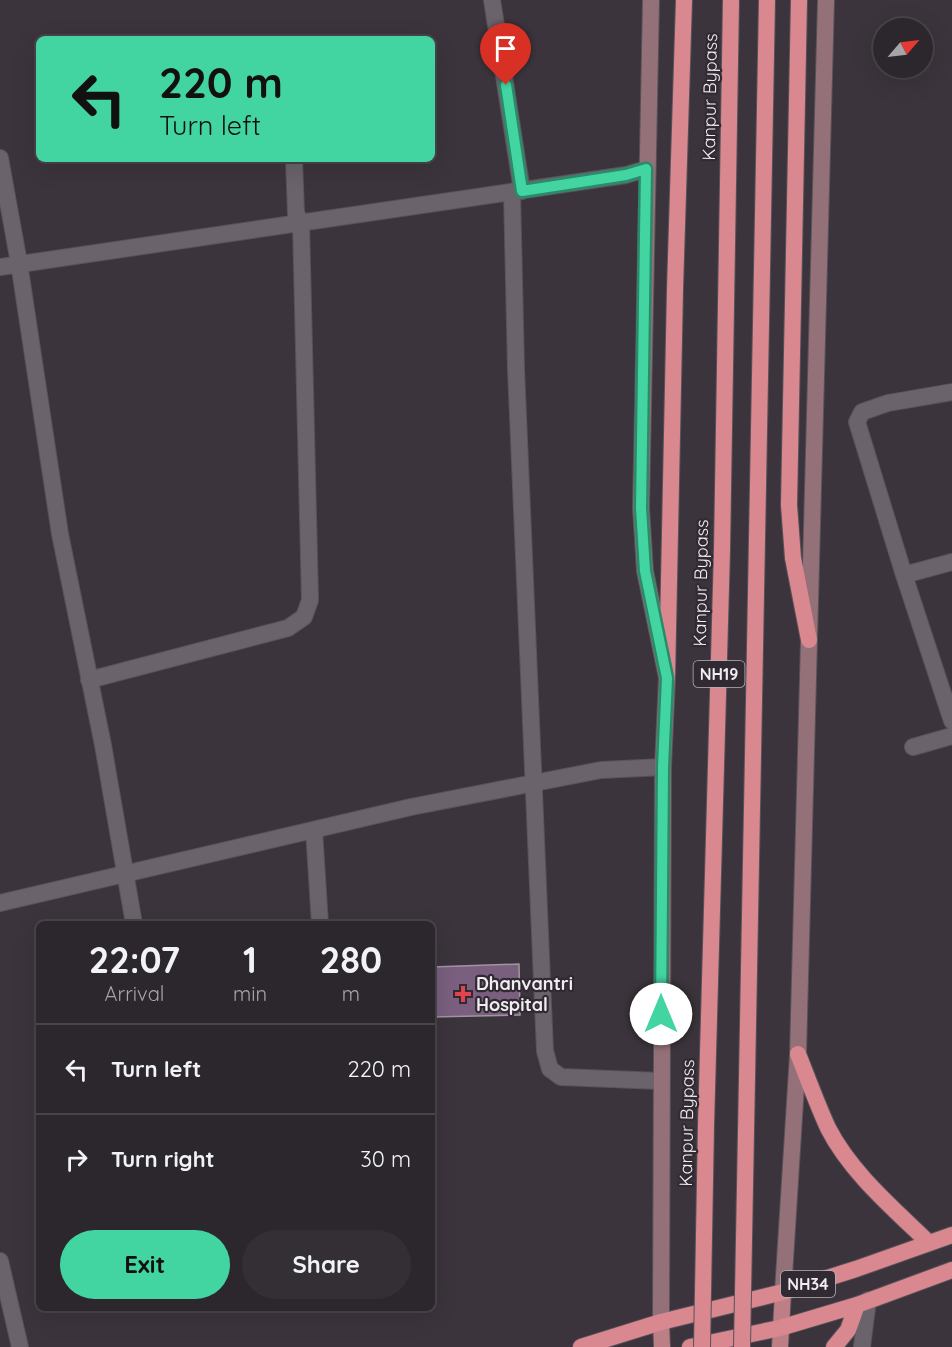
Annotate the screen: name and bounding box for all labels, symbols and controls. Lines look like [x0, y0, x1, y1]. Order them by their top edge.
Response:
north arrow [873, 18, 933, 78]
map controls [873, 18, 933, 78]
pin [480, 23, 531, 85]
icon: arrive [489, 32, 522, 65]
street label: Kanpur Bypass [697, 33, 722, 161]
text: 220 m [159, 56, 283, 109]
icon: left [60, 60, 138, 138]
text: Turn left [159, 108, 261, 142]
street label: Kanpur Bypass [688, 519, 713, 647]
road number: NH19 [694, 661, 744, 687]
text: 22:07 [89, 937, 180, 982]
text: 1 [243, 937, 257, 982]
text: 280 [320, 937, 382, 982]
place label: Dhanvantri Hospital [476, 972, 573, 1016]
text: Arrival [105, 981, 164, 1006]
text: min [233, 981, 267, 1006]
text: m [342, 981, 360, 1006]
position arrow [629, 982, 693, 1046]
marker: Dhanvantri Hospital [454, 985, 472, 1003]
icon: left [60, 1053, 93, 1086]
text: Turn left [111, 1055, 201, 1083]
text: 220 m [347, 1055, 411, 1083]
street label: Kanpur Bypass [674, 1059, 699, 1187]
icon: right [60, 1143, 93, 1176]
text: Turn right [111, 1145, 215, 1173]
text: 30 m [360, 1145, 411, 1173]
button: Exit [60, 1230, 230, 1299]
button: Share [242, 1230, 411, 1299]
road number: NH34 [781, 1271, 835, 1297]

